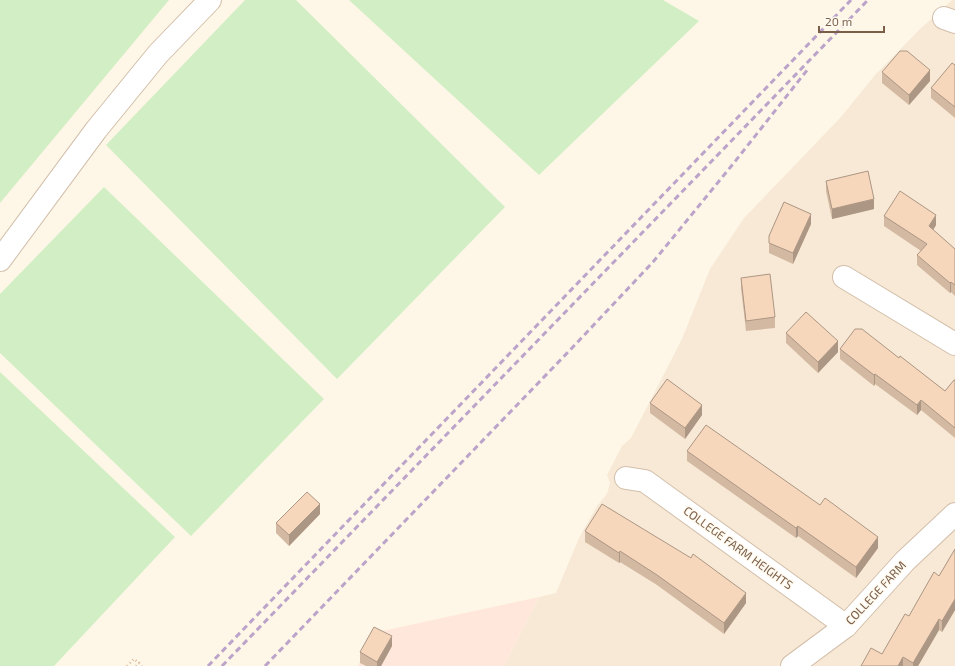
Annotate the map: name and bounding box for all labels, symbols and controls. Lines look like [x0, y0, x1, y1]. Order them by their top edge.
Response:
scale bar [819, 8, 884, 34]
text: 20 m [825, 14, 852, 28]
street label: COLLEGE FARM HEIGHTS [681, 503, 796, 592]
street label: COLLEGE FARM [842, 558, 908, 627]

